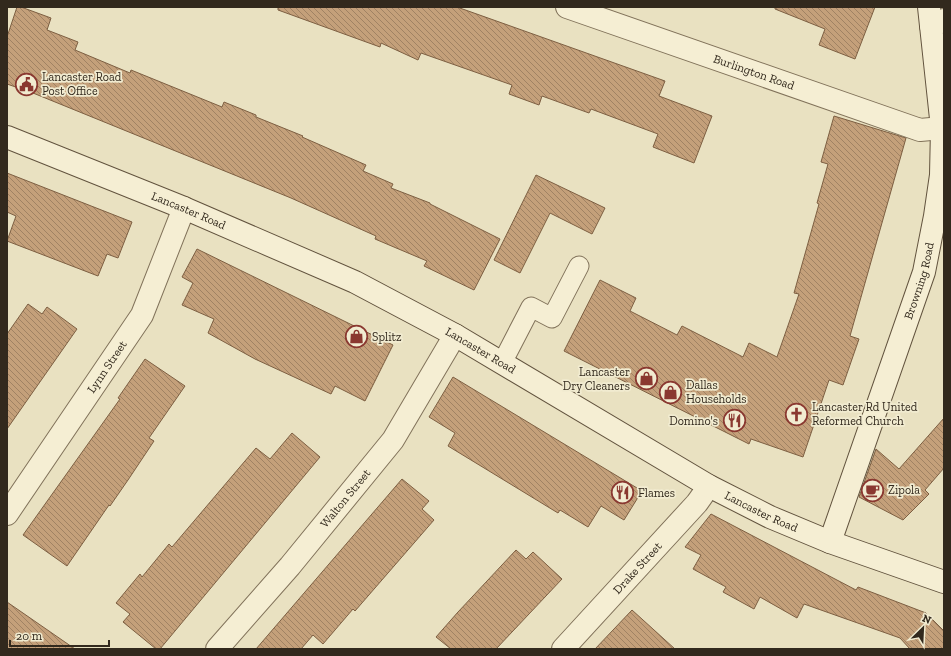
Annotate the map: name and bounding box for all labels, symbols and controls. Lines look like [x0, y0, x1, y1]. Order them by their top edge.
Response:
street label: Burlington Road [712, 52, 797, 93]
place label: Lancaster Road Post Office [42, 70, 122, 98]
public building icon: Lancaster Road Post Office [14, 71, 40, 97]
street label: Lancaster Road [149, 189, 228, 232]
street label: Browning Road [901, 241, 937, 321]
shop icon: Splitz [343, 324, 369, 350]
street label: Lancaster Road [443, 324, 519, 377]
place label: Splitz [372, 330, 402, 344]
street label: Lynn Street [84, 337, 130, 396]
place label: Lancaster Dry Cleaners [563, 365, 630, 393]
shop icon: Lancaster Dry Cleaners [633, 366, 659, 392]
place label: Dallas Households [686, 378, 746, 406]
shop icon: Dallas Households [658, 379, 684, 405]
place label: Lancaster Rd United Reformed Church [812, 400, 918, 428]
church icon: Lancaster Rd United Reformed Church [784, 401, 810, 427]
restaurant icon: Domino's [721, 408, 747, 434]
place label: Domino's [669, 414, 718, 428]
street label: Walton Street [317, 466, 374, 530]
cafe icon: Zipola [860, 477, 886, 503]
restaurant icon: Flames [610, 480, 636, 506]
place label: Zipola [888, 483, 920, 497]
place label: Flames [638, 486, 675, 500]
street label: Lancaster Road [722, 488, 800, 535]
street label: Drake Street [610, 539, 665, 597]
north arrow [903, 608, 943, 648]
text: N [920, 612, 934, 627]
scale bar [10, 622, 109, 648]
text: 20 m [16, 629, 43, 643]

